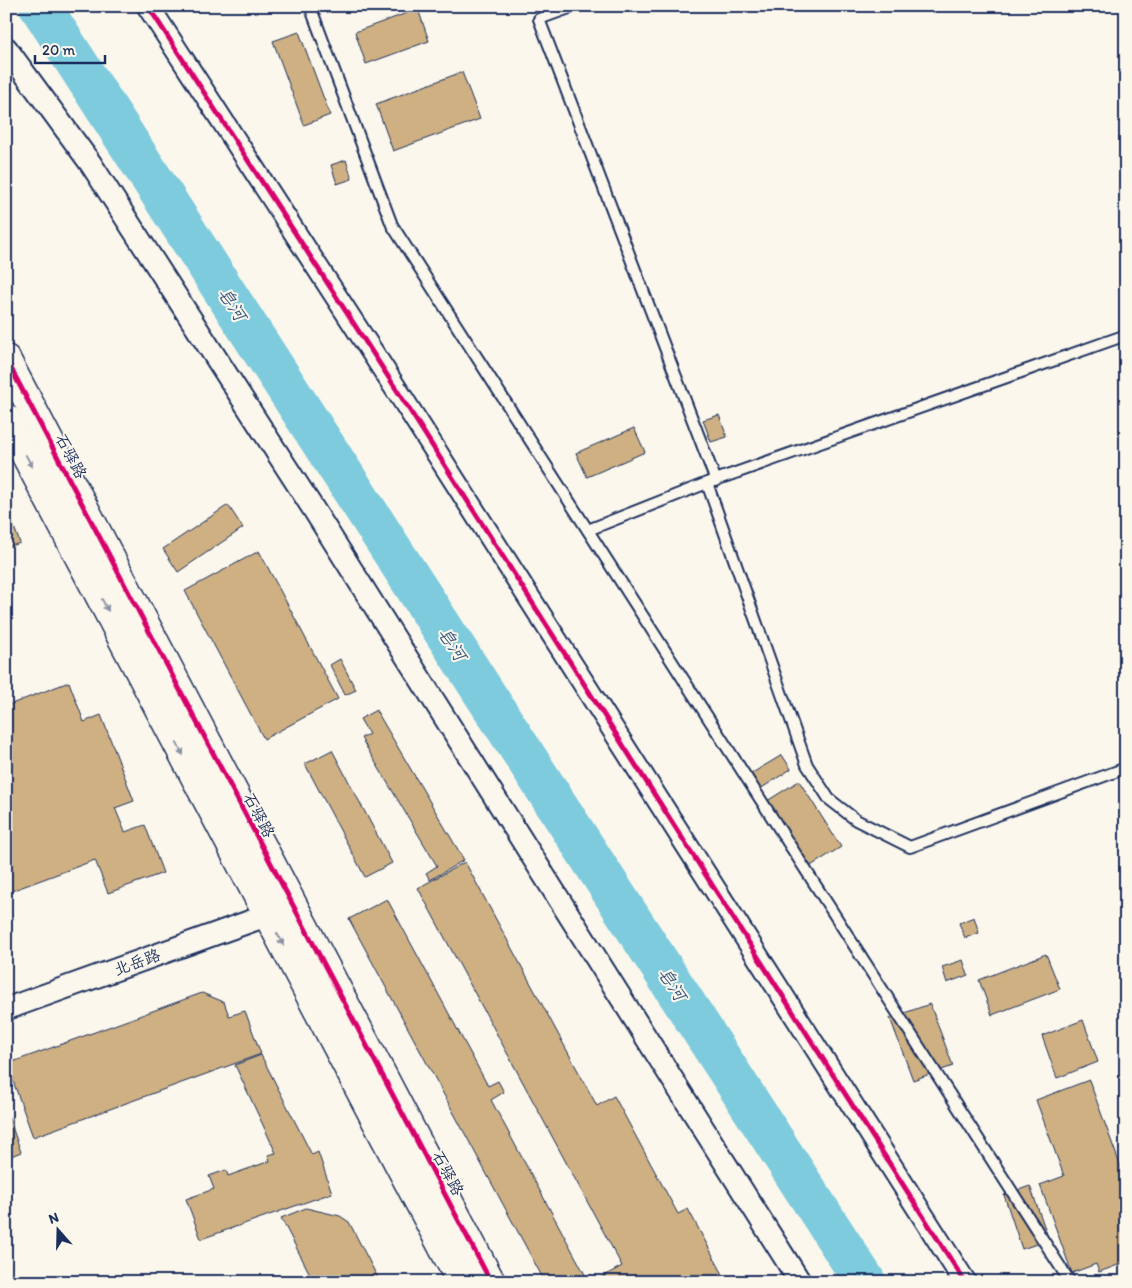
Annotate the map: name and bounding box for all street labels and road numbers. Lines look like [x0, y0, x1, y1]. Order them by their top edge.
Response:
street label: 石驿路 [51, 430, 91, 482]
street label: 石驿路 [239, 789, 279, 841]
street label: 北岳路 [111, 945, 163, 979]
street label: 石驿路 [428, 1147, 468, 1199]

